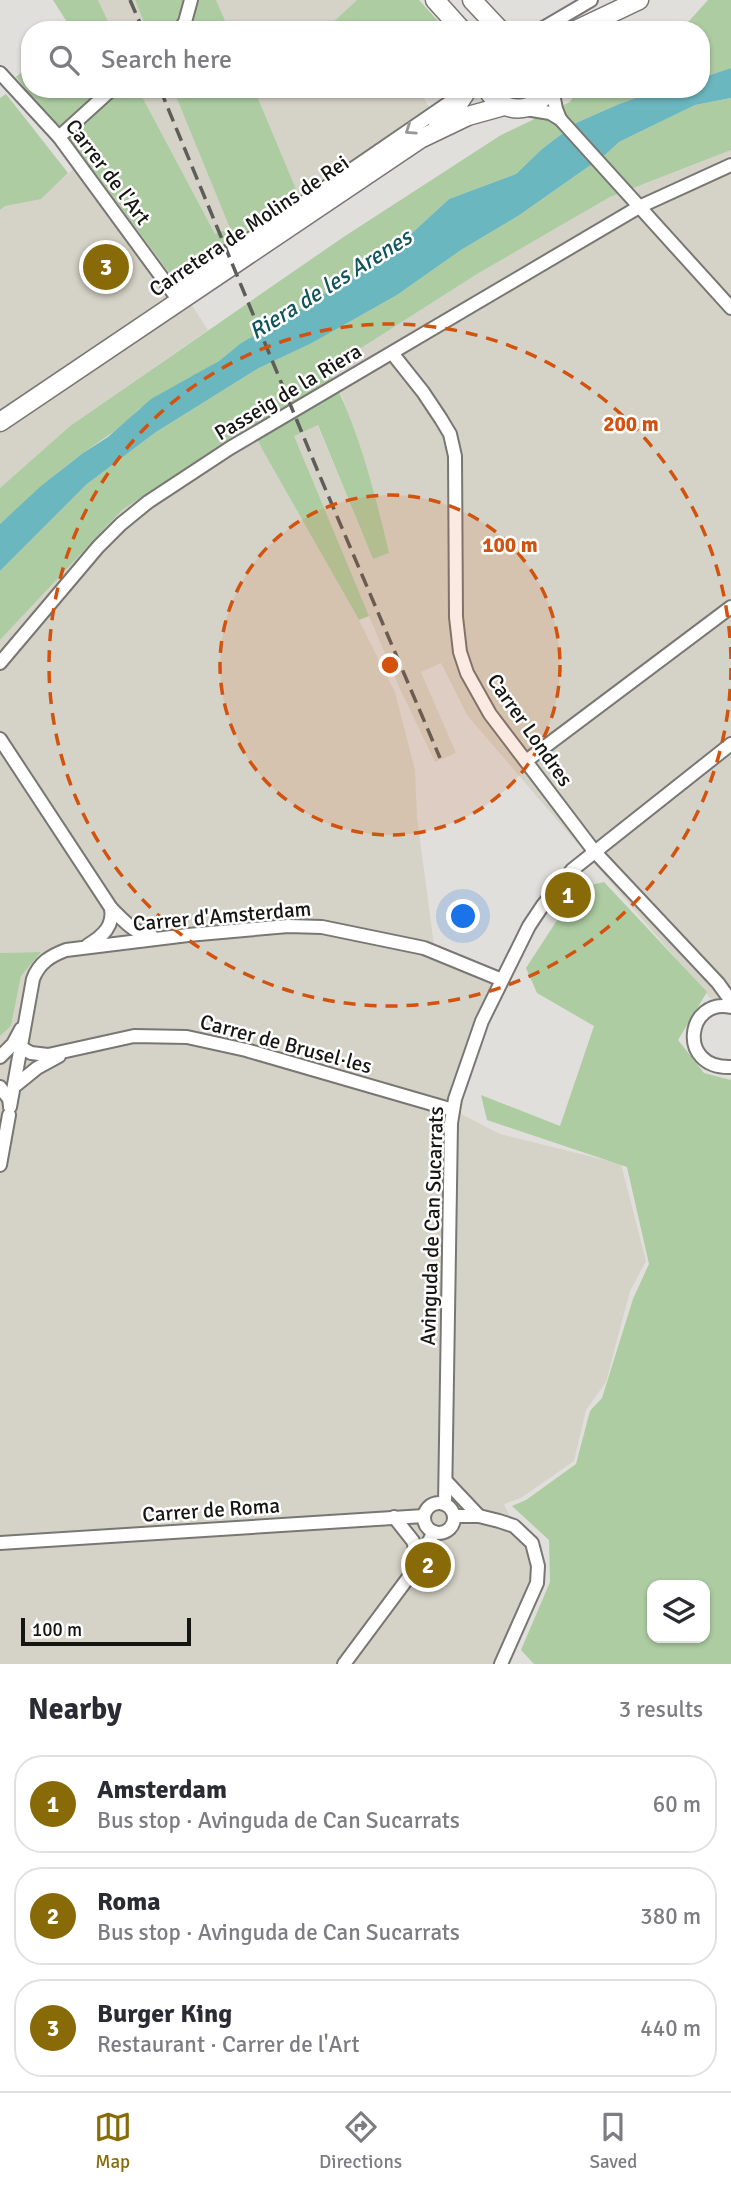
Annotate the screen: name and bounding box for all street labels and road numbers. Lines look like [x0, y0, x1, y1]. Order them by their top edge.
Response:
street label: Carrer de l'Art [60, 114, 156, 230]
street label: Carretera de Molins de Rei [144, 149, 354, 303]
street label: Passeig de la Riera [210, 338, 366, 446]
street label: Carrer Londres [481, 668, 579, 792]
street label: Carrer d'Amsterdam [132, 895, 312, 937]
street label: Carrer de Brusel·les [197, 1009, 375, 1079]
street label: Avinguda de Can Sucarrats [415, 1106, 449, 1346]
street label: Carrer de Roma [141, 1492, 281, 1528]

